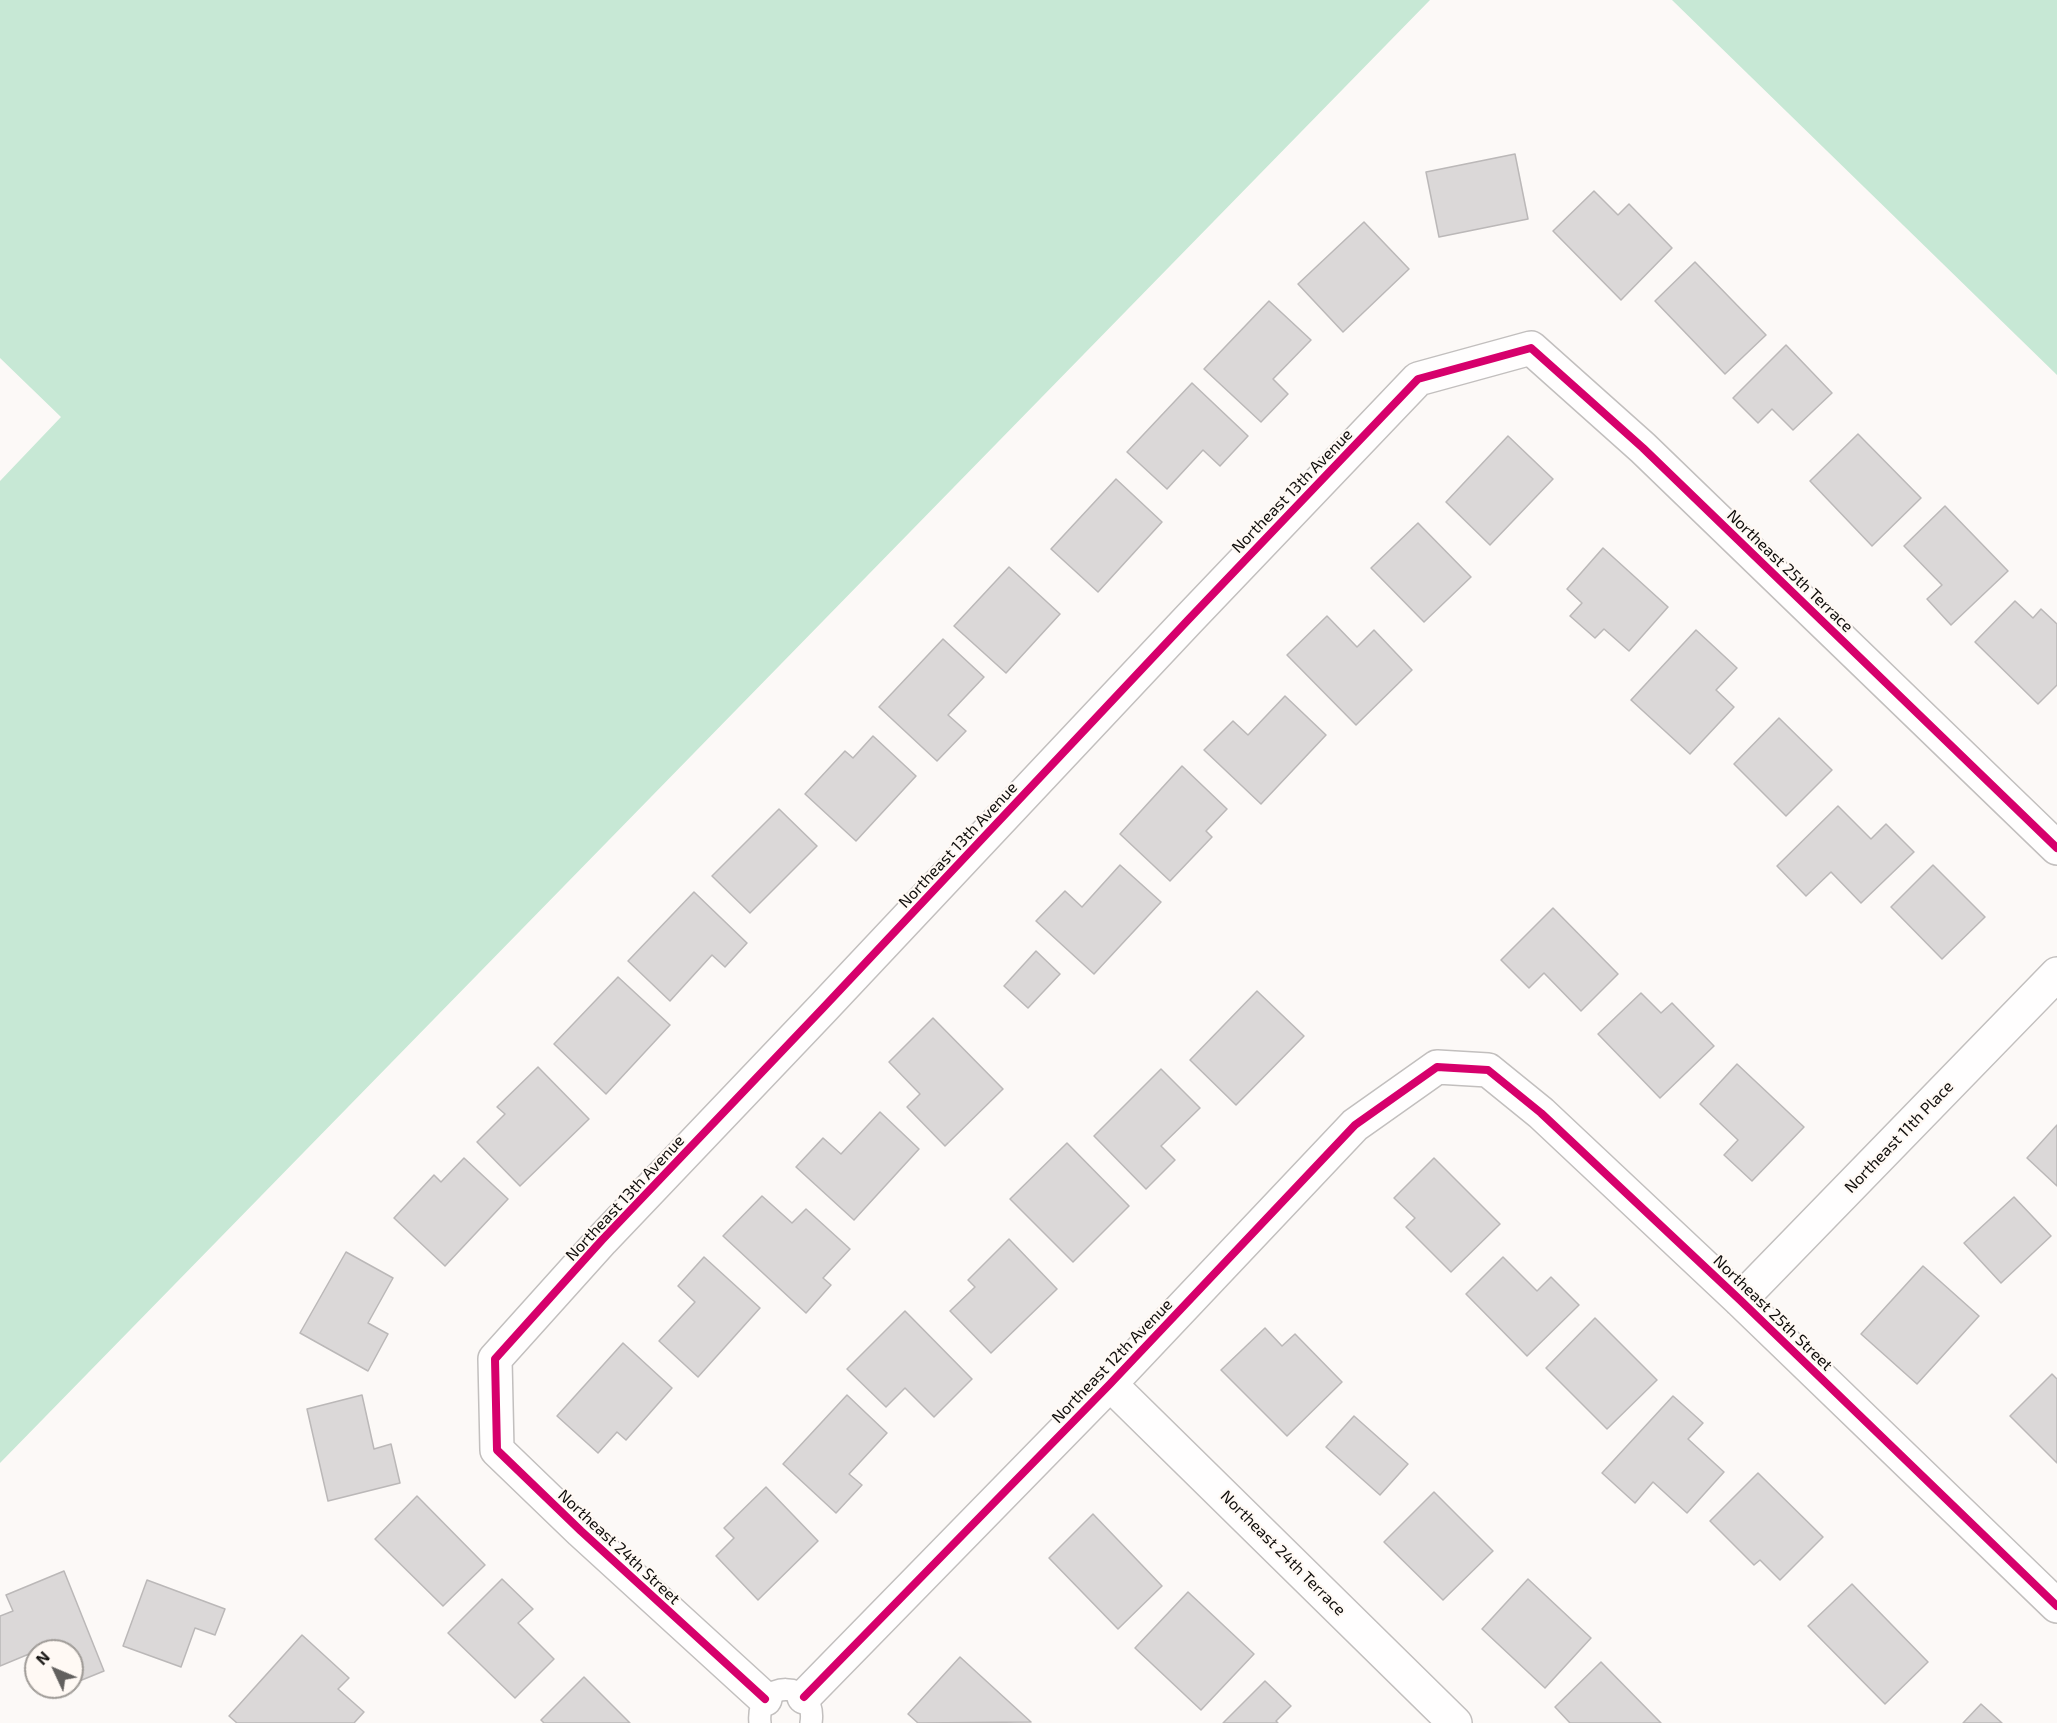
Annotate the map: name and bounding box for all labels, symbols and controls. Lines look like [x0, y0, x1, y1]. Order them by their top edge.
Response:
street label: Northeast 13th Avenue [1228, 425, 1356, 557]
street label: Northeast 25th Terrace [1723, 506, 1857, 636]
street label: Northeast 13th Avenue [895, 778, 1021, 912]
street label: Northeast 11th Place [1841, 1077, 1957, 1197]
street label: Northeast 13th Avenue [562, 1131, 688, 1265]
street label: Northeast 25th Street [1709, 1251, 1837, 1375]
street label: Northeast 12th Avenue [1048, 1295, 1176, 1427]
street label: Northeast 24th Street [554, 1486, 684, 1608]
street label: Northeast 24th Terrace [1216, 1486, 1350, 1620]
north arrow [24, 1639, 84, 1699]
text: N [31, 1647, 53, 1668]

